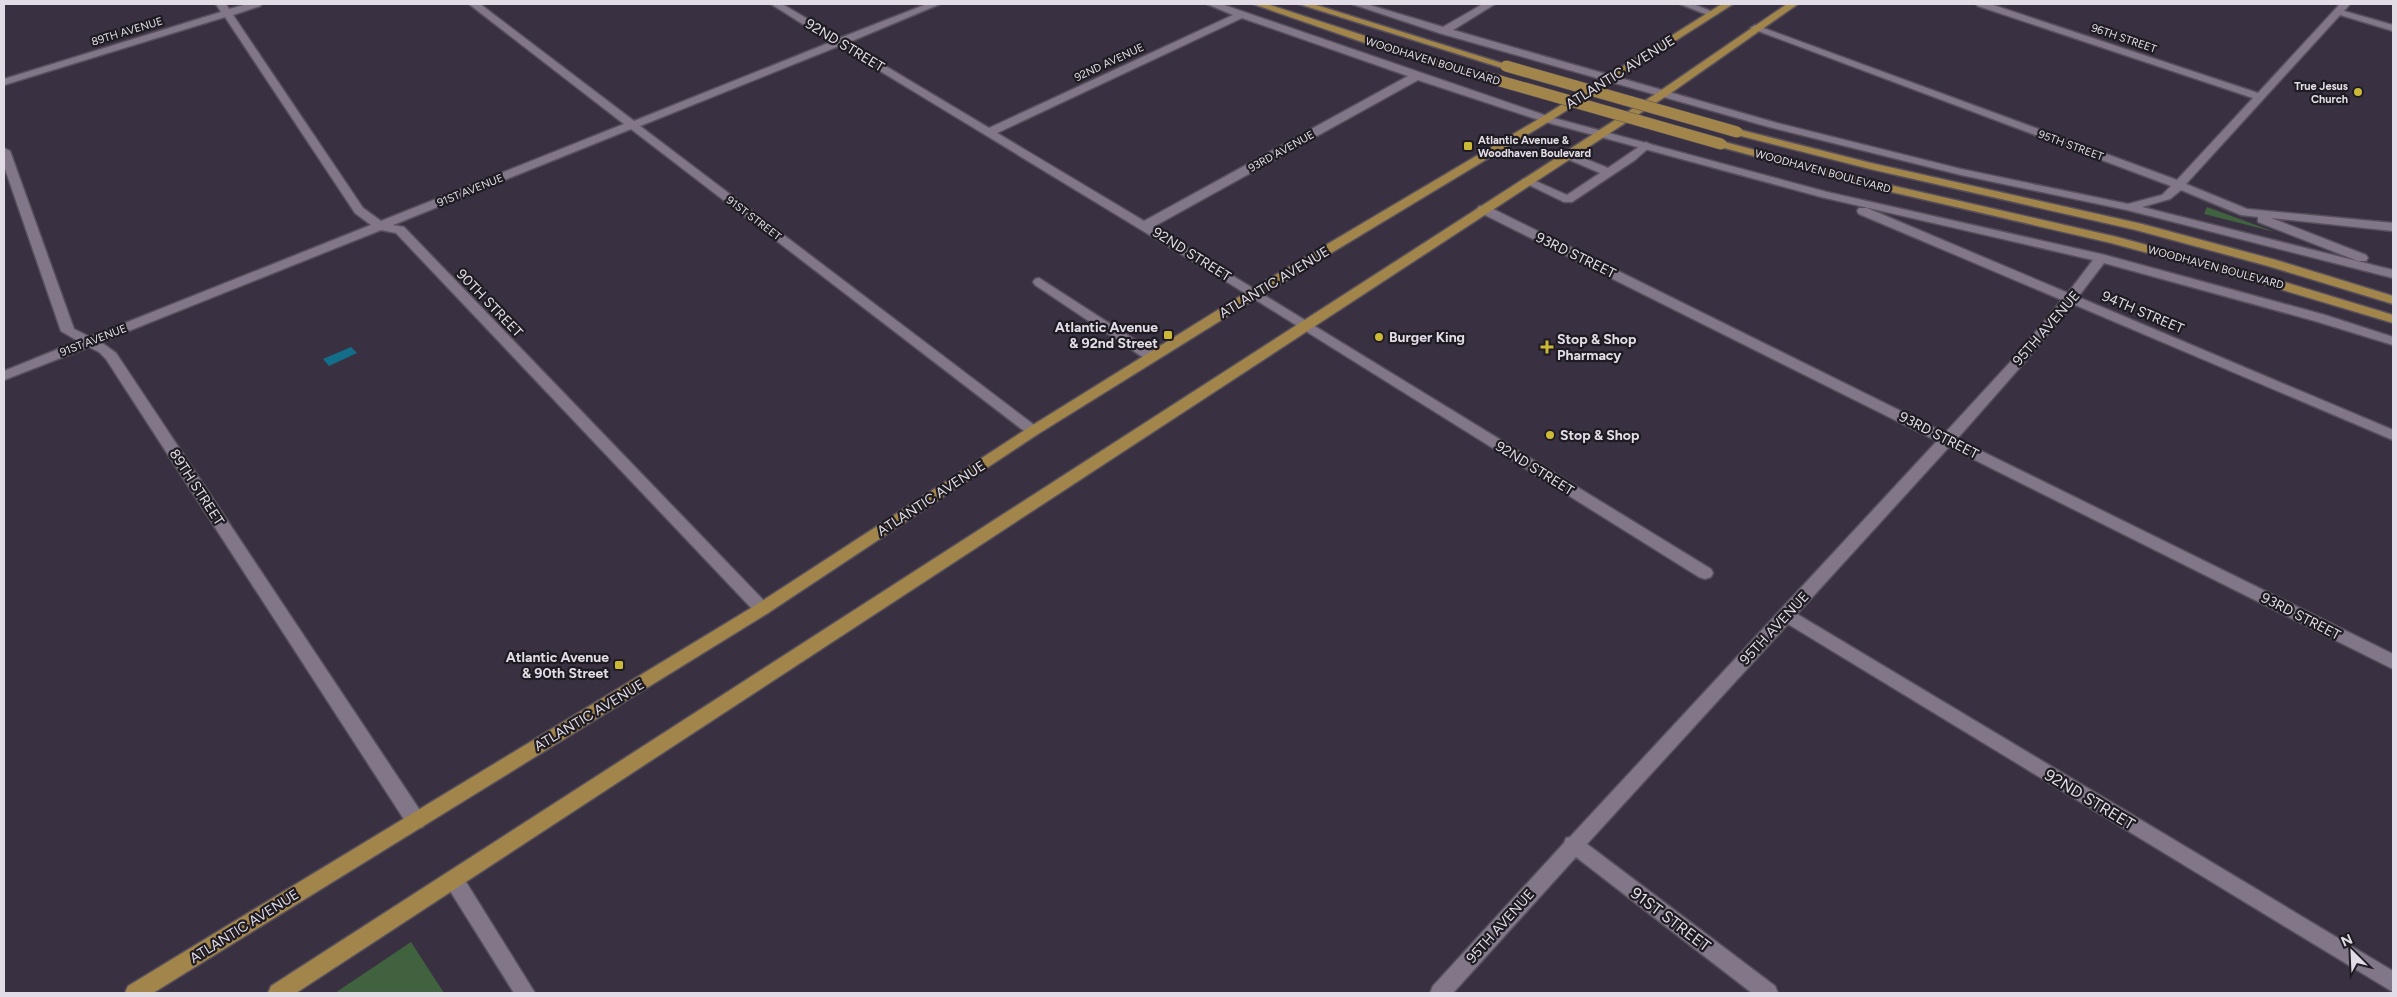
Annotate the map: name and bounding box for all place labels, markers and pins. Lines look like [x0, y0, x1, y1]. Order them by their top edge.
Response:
place label: True Jesus Church [2294, 80, 2348, 106]
marker: True Jesus Church [2352, 86, 2364, 98]
place label: Atlantic Avenue & Woodhaven Boulevard [1478, 134, 1591, 160]
marker: Atlantic Avenue & Woodhaven Boulevard [1462, 140, 1474, 152]
place label: Atlantic Avenue & 92nd Street [1055, 319, 1158, 352]
marker: Atlantic Avenue & 92nd Street [1162, 329, 1174, 341]
place label: Burger King [1389, 329, 1465, 346]
marker: Burger King [1373, 331, 1385, 343]
place label: Stop & Shop Pharmacy [1557, 331, 1636, 364]
marker: Stop & Shop Pharmacy [1541, 341, 1553, 353]
place label: Stop & Shop [1560, 427, 1639, 444]
marker: Stop & Shop [1544, 429, 1556, 441]
place label: Atlantic Avenue & 90th Street [506, 649, 609, 682]
marker: Atlantic Avenue & 90th Street [613, 659, 625, 671]

